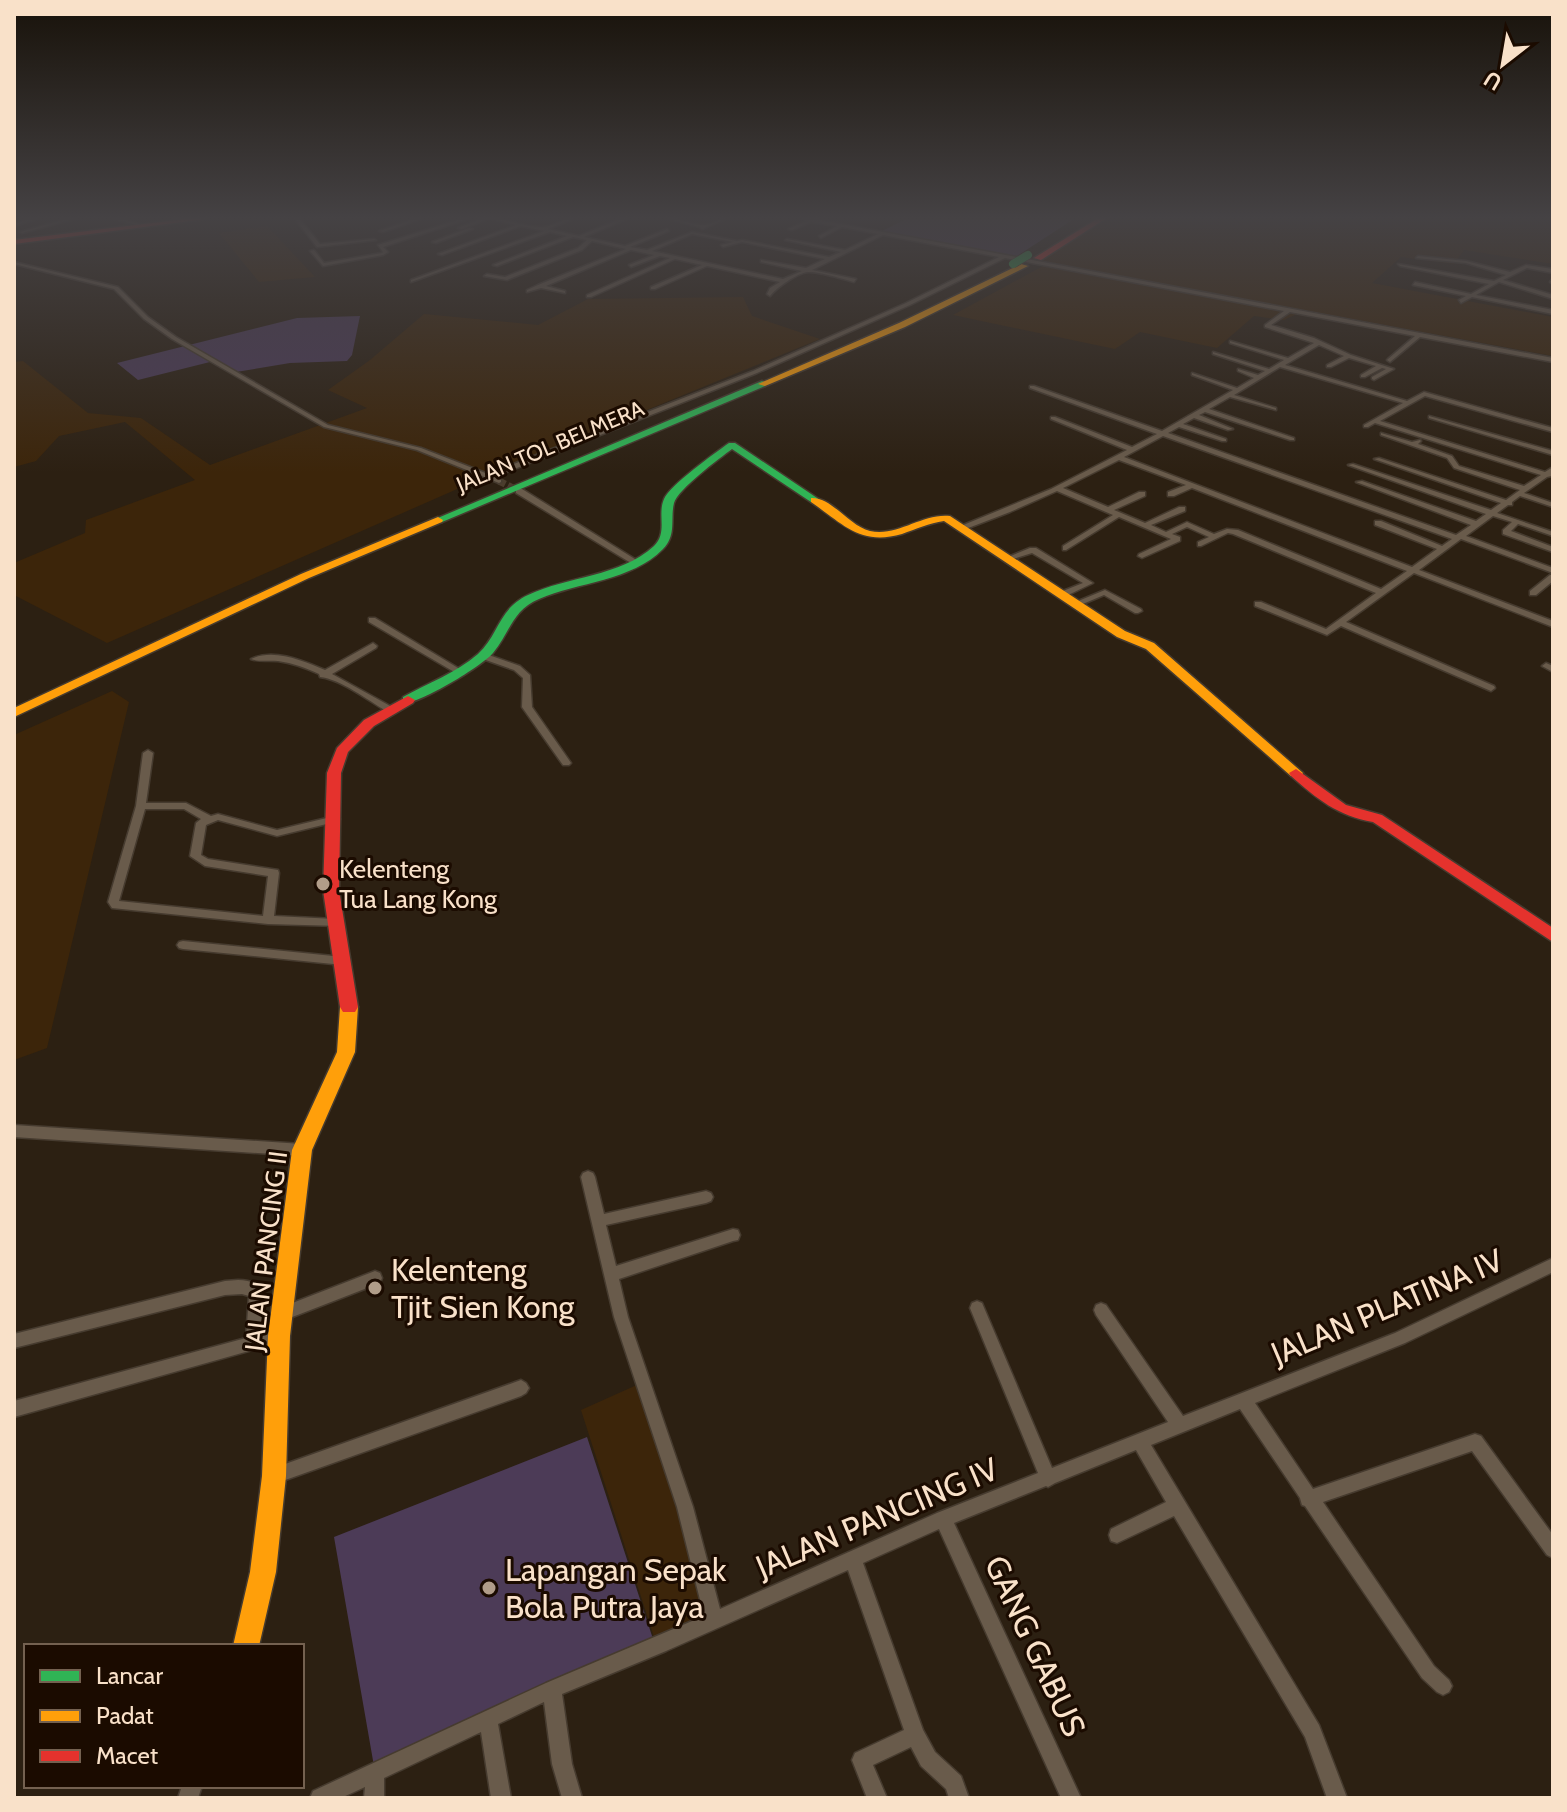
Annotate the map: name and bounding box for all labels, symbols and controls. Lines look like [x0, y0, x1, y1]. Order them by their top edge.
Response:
north arrow [1463, 24, 1543, 104]
text: U [1479, 65, 1507, 96]
street label: JALAN TOL BELMERA [451, 395, 649, 499]
place label: Kelenteng Tua Lang Kong [339, 853, 498, 915]
marker: Kelenteng Tua Lang Kong [314, 875, 332, 893]
street label: JALAN PANCING II [238, 1149, 294, 1354]
street label: JALAN PLATINA IV [1264, 1240, 1509, 1373]
place label: Kelenteng Tjit Sien Kong [391, 1250, 576, 1326]
marker: Kelenteng Tjit Sien Kong [366, 1279, 384, 1297]
street label: JALAN PANCING IV [749, 1449, 1004, 1587]
street label: GANG GABUS [977, 1549, 1094, 1742]
place label: Lapangan Sepak Bola Putra Jaya [505, 1550, 727, 1626]
marker: Lapangan Sepak Bola Putra Jaya [480, 1579, 498, 1597]
legend [24, 1644, 304, 1788]
text: Lancar [96, 1661, 163, 1690]
text: Padat [96, 1701, 154, 1730]
text: Macet [96, 1741, 158, 1770]

